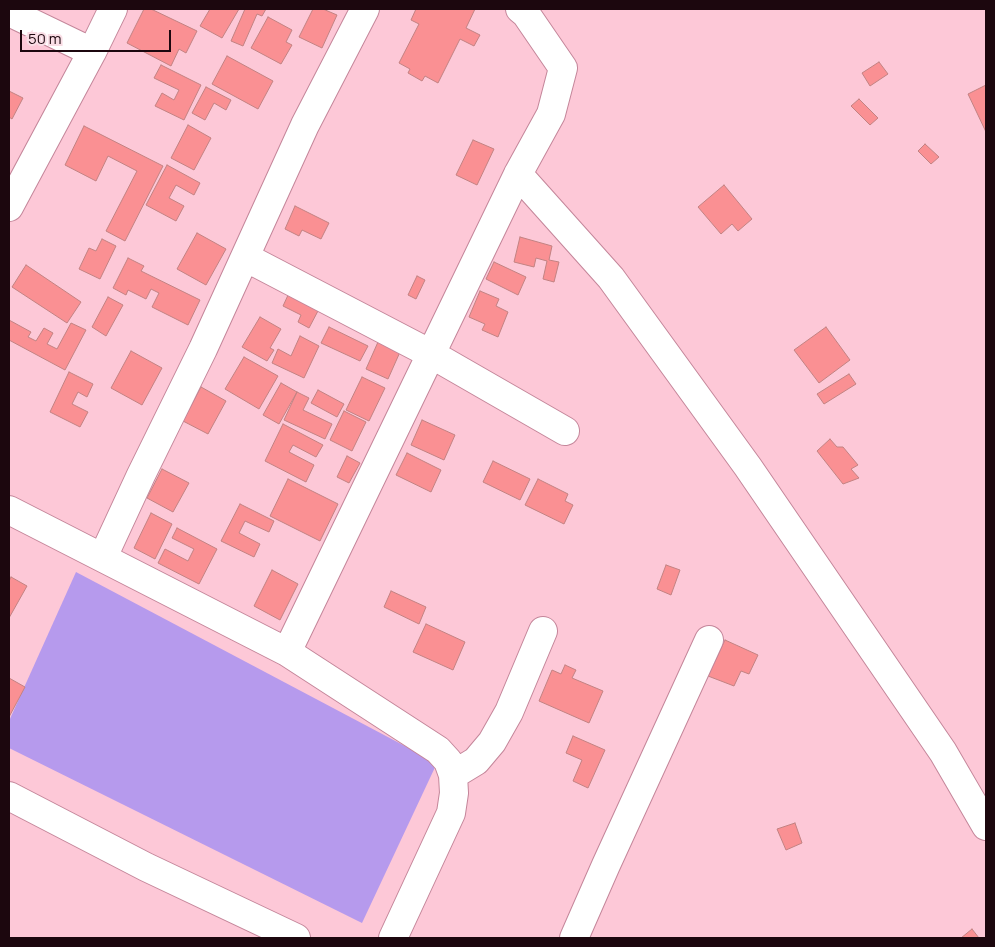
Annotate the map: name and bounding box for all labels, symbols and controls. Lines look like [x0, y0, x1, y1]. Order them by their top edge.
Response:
scale bar [22, 20, 174, 52]
text: 50 m [28, 28, 62, 49]

